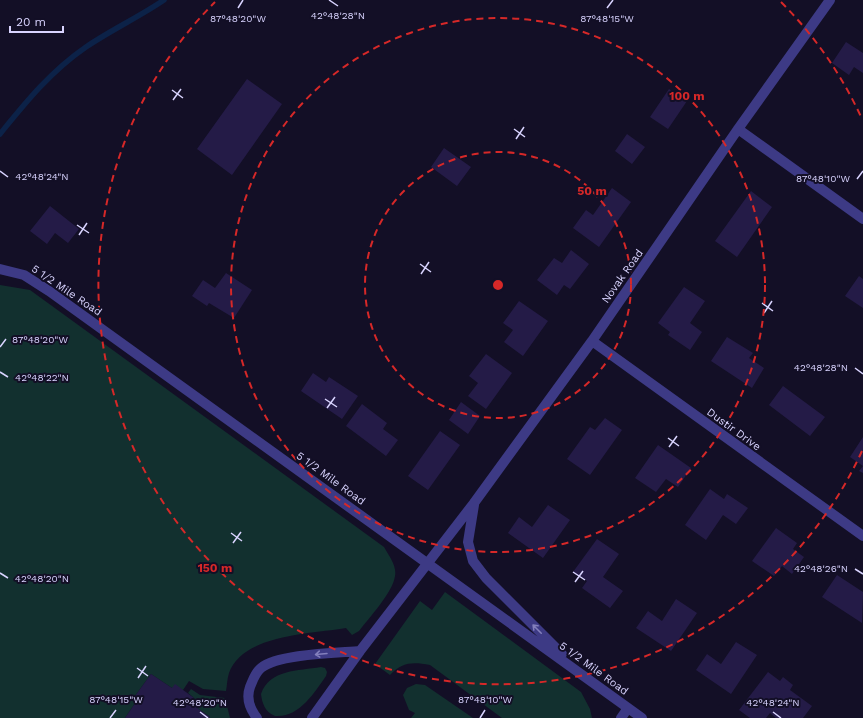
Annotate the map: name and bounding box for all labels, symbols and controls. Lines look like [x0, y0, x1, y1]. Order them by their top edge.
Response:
scale bar [10, 8, 63, 34]
text: 42°48'28"N [311, 10, 365, 21]
text: 87°48'20"W [210, 13, 266, 24]
text: 87°48'15"W [580, 13, 634, 24]
text: 20 m [16, 15, 46, 29]
text: 100 m [669, 89, 705, 103]
text: 42°48'24"N [15, 171, 69, 182]
text: 87°48'10"W [796, 173, 850, 184]
text: 50 m [577, 184, 607, 198]
street label: Novak Road [599, 247, 646, 306]
street label: 5 1/2 Mile Road [29, 262, 104, 319]
centre of rings [491, 278, 505, 292]
text: 87°48'20"W [12, 334, 68, 345]
text: 42°48'28"N [794, 362, 848, 373]
text: 42°48'22"N [15, 372, 69, 383]
street label: Dustir Drive [704, 406, 763, 453]
street label: 5 1/2 Mile Road [294, 449, 368, 508]
text: 150 m [198, 561, 232, 575]
text: 42°48'26"N [794, 563, 848, 574]
text: 42°48'20"N [15, 573, 69, 584]
one-way arrow [532, 624, 542, 634]
street label: 5 1/2 Mile Road [557, 639, 631, 698]
one-way arrow [315, 651, 328, 658]
text: 87°48'15"W [89, 694, 143, 705]
text: 87°48'10"W [458, 694, 512, 705]
text: 42°48'20"N [173, 697, 227, 708]
text: 42°48'24"N [746, 697, 800, 708]

